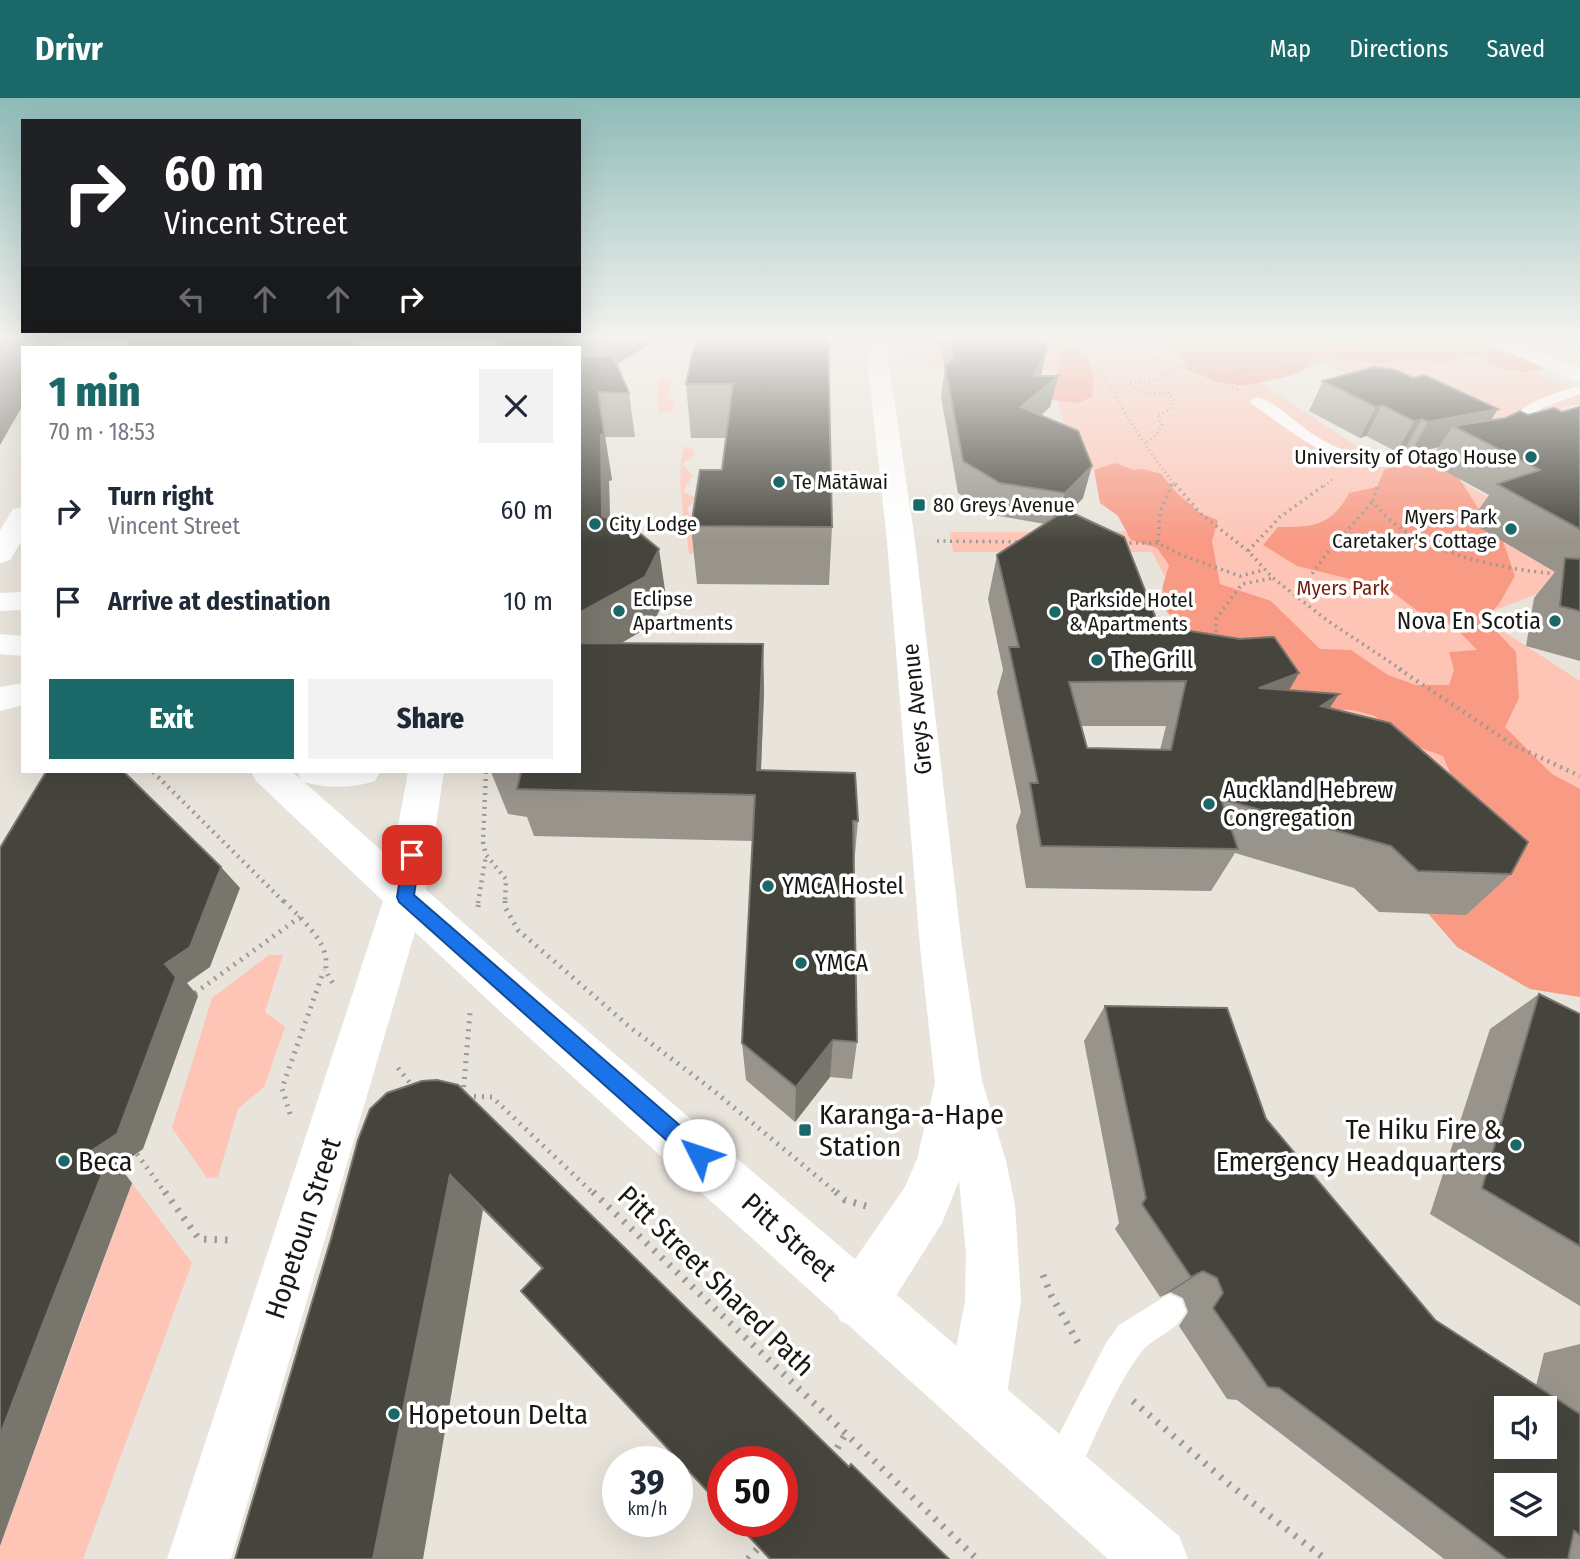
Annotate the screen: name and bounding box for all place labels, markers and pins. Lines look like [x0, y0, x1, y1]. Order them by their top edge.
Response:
place label: University of Otago House [1294, 444, 1517, 470]
marker: University of Otago House [1523, 449, 1539, 465]
place label: Te Mātāwai [793, 469, 888, 495]
marker: Te Mātāwai [771, 474, 787, 490]
place label: 80 Greys Avenue [933, 492, 1075, 518]
marker: 80 Greys Avenue [911, 497, 927, 513]
place label: Myers Park Caretaker's Cottage [1332, 504, 1497, 554]
place label: City Lodge [609, 511, 697, 537]
marker: City Lodge [587, 516, 603, 532]
marker: Myers Park Caretaker's Cottage [1503, 521, 1519, 537]
place label: Eclipse Apartments [633, 586, 733, 636]
place label: Parkside Hotel & Apartments [1069, 587, 1194, 637]
marker: Eclipse Apartments [611, 603, 627, 619]
marker: Parkside Hotel & Apartments [1047, 604, 1063, 620]
place label: Nova En Scotia [1397, 607, 1541, 635]
marker: Nova En Scotia [1547, 613, 1563, 629]
place label: The Grill [1111, 646, 1193, 674]
marker: The Grill [1089, 652, 1105, 668]
place label: Auckland Hebrew Congregation [1223, 776, 1393, 832]
marker: Auckland Hebrew Congregation [1201, 796, 1217, 812]
pin [382, 825, 442, 885]
place label: YMCA Hostel [782, 872, 904, 900]
marker: YMCA Hostel [760, 878, 776, 894]
place label: YMCA [815, 949, 869, 977]
marker: YMCA [793, 955, 809, 971]
place label: Karanga-a-Hape Station [819, 1098, 1004, 1163]
place label: Te Hiku Fire & Emergency Headquarters [1216, 1113, 1502, 1178]
marker: Karanga-a-Hape Station [797, 1122, 813, 1138]
marker: Te Hiku Fire & Emergency Headquarters [1508, 1137, 1524, 1153]
place label: Beca [78, 1145, 133, 1178]
marker: Beca [56, 1153, 72, 1169]
place label: Hopetoun Delta [408, 1398, 588, 1431]
marker: Hopetoun Delta [386, 1406, 402, 1422]

